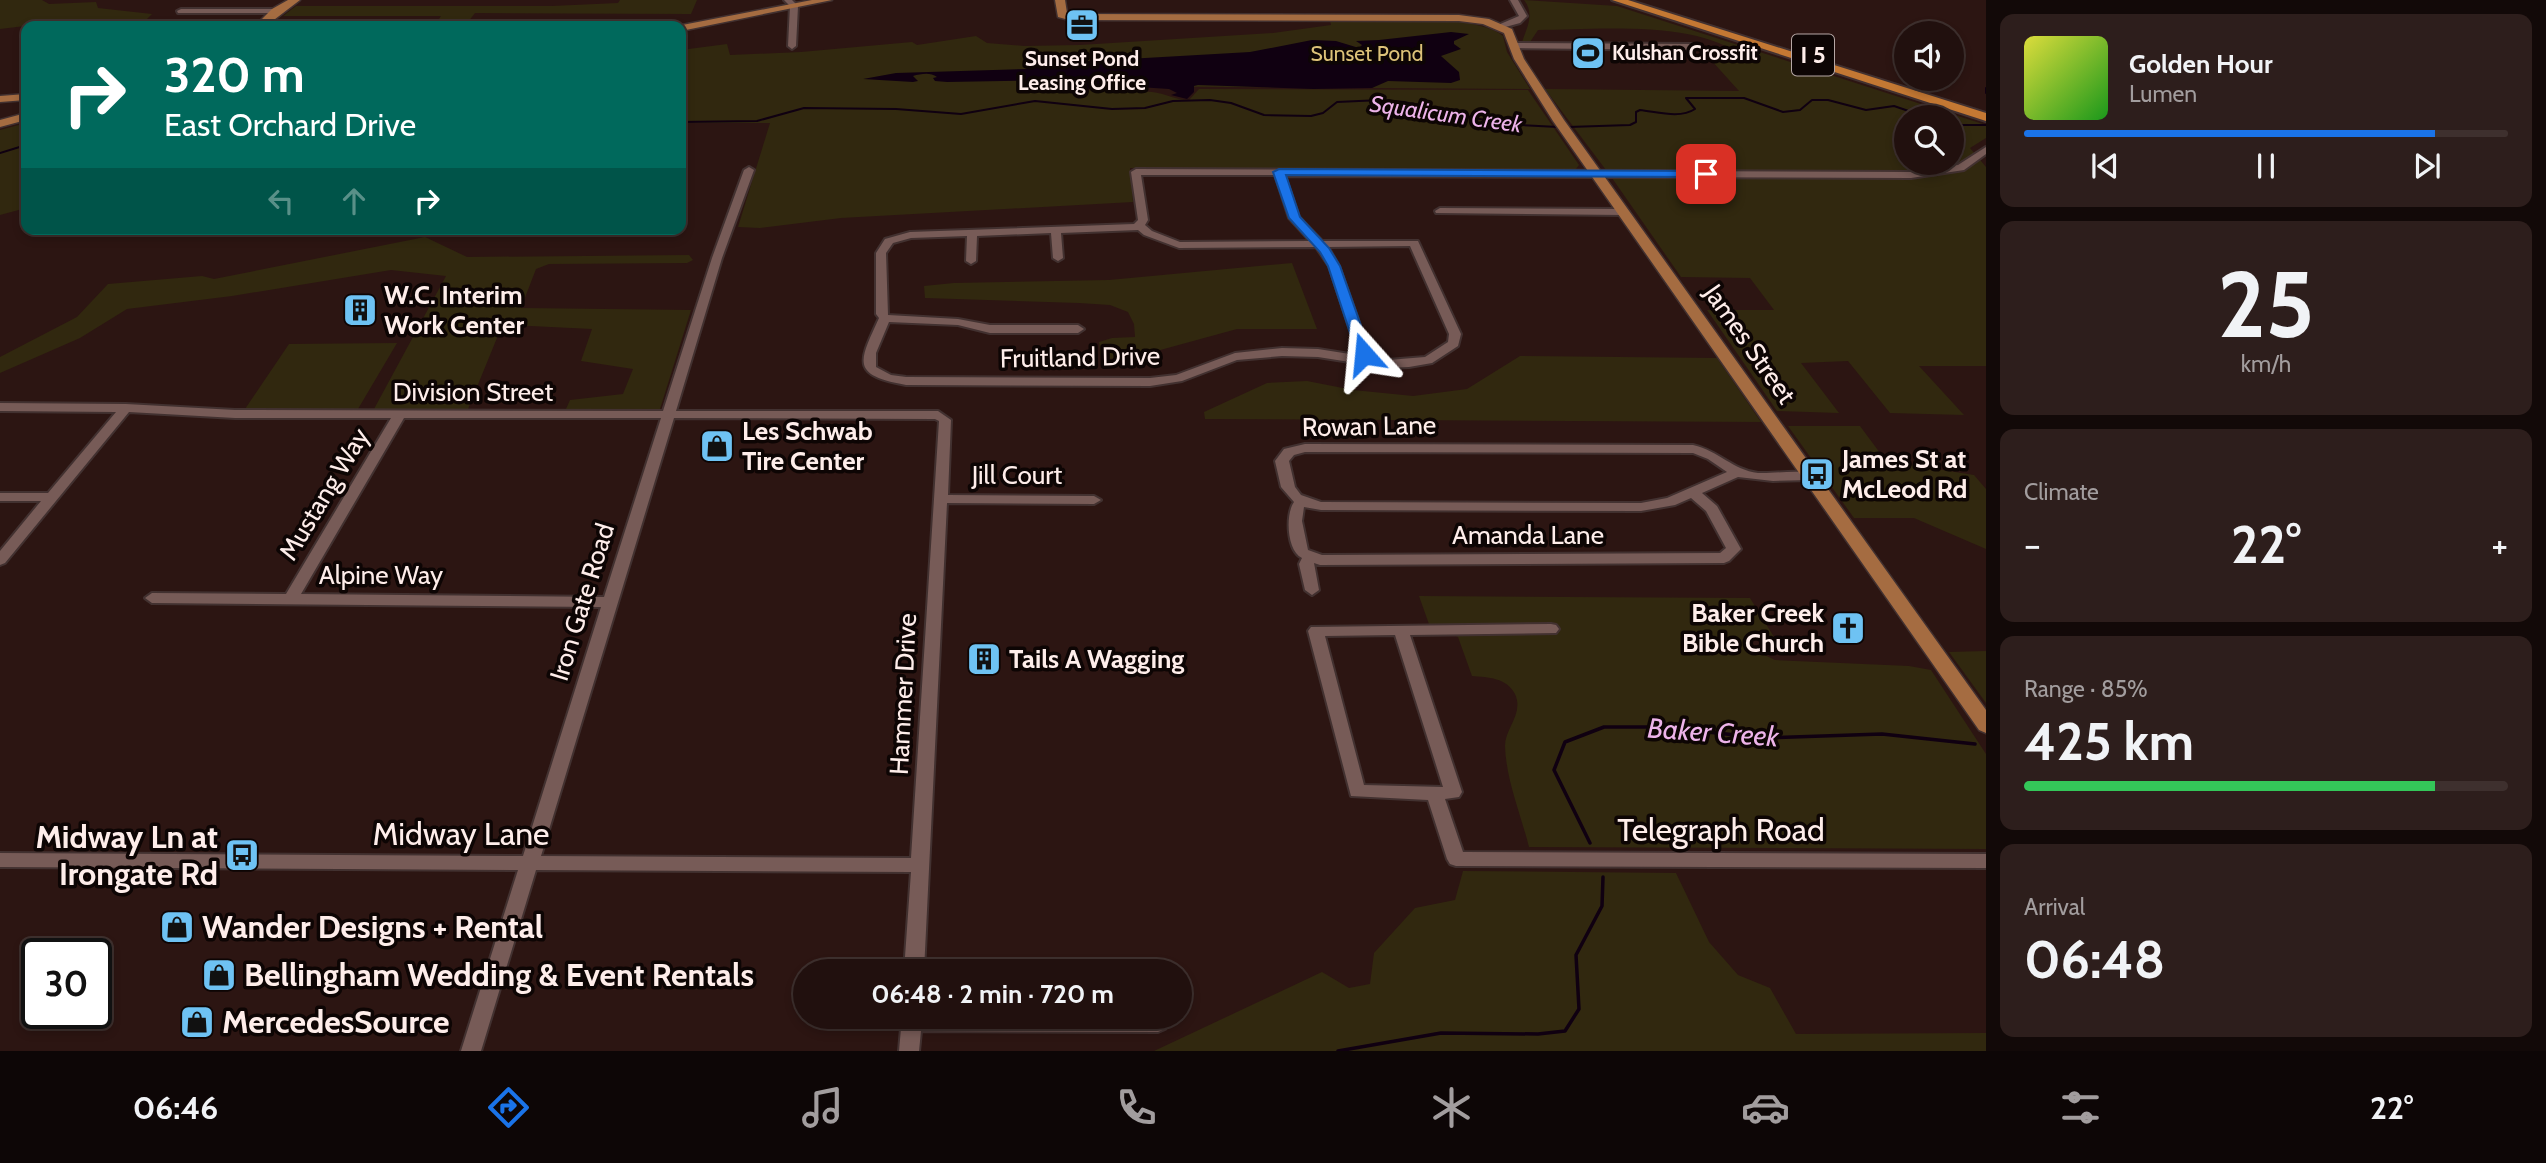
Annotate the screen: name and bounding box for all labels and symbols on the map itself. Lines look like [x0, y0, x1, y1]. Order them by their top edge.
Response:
office icon: Sunset Pond Leasing Office [1063, 6, 1101, 44]
sports icon: Kulshan Crossfit [1569, 34, 1607, 72]
road number: I 5 [1792, 34, 1834, 76]
place label: Kulshan Crossfit [1612, 40, 1758, 65]
park label: Sunset Pond [1311, 41, 1423, 66]
place label: Sunset Pond Leasing Office [1018, 46, 1146, 95]
water label: Squalicum Creek [1368, 89, 1525, 139]
pin [1676, 144, 1736, 204]
street label: James Street [1697, 277, 1803, 410]
place label: W.C. Interim Work Center [384, 279, 524, 341]
building icon: W.C. Interim Work Center [341, 291, 379, 329]
position arrow [1327, 317, 1401, 391]
street label: Fruitland Drive [1000, 340, 1160, 374]
street label: Division Street [393, 376, 553, 408]
street label: Rowan Lane [1302, 409, 1436, 443]
place label: Les Schwab Tire Center [742, 415, 873, 477]
street label: Mustang Way [272, 422, 376, 566]
shop icon: Les Schwab Tire Center [698, 427, 736, 465]
place label: James St at McLeod Rd [1841, 443, 1967, 505]
bus stop icon: James St at McLeod Rd [1798, 455, 1836, 493]
street label: Jill Court [971, 459, 1063, 491]
street label: Iron Gate Road [543, 519, 621, 685]
street label: Amanda Lane [1452, 519, 1604, 551]
street label: Alpine Way [319, 559, 443, 591]
place label: Baker Creek Bible Church [1682, 597, 1824, 659]
church icon: Baker Creek Bible Church [1829, 609, 1867, 647]
street label: Hammer Drive [883, 612, 923, 776]
building icon: Tails A Wagging [965, 640, 1003, 678]
place label: Tails A Wagging [1009, 643, 1184, 675]
water label: Baker Creek [1646, 710, 1781, 754]
street label: Telegraph Road [1617, 810, 1825, 849]
street label: Midway Lane [372, 814, 550, 853]
place label: Midway Ln at Irongate Rd [35, 817, 218, 893]
bus stop icon: Midway Ln at Irongate Rd [223, 836, 261, 874]
place label: Wander Designs + Rental [202, 907, 543, 946]
shop icon: Wander Designs + Rental [158, 908, 196, 946]
speed limit sign: 30 [21, 938, 112, 1029]
place label: Bellingham Wedding & Event Rentals [244, 955, 754, 994]
shop icon: Bellingham Wedding & Event Rentals [200, 956, 238, 994]
place label: MercedesSource [222, 1002, 450, 1041]
shop icon: MercedesSource [178, 1003, 216, 1041]

